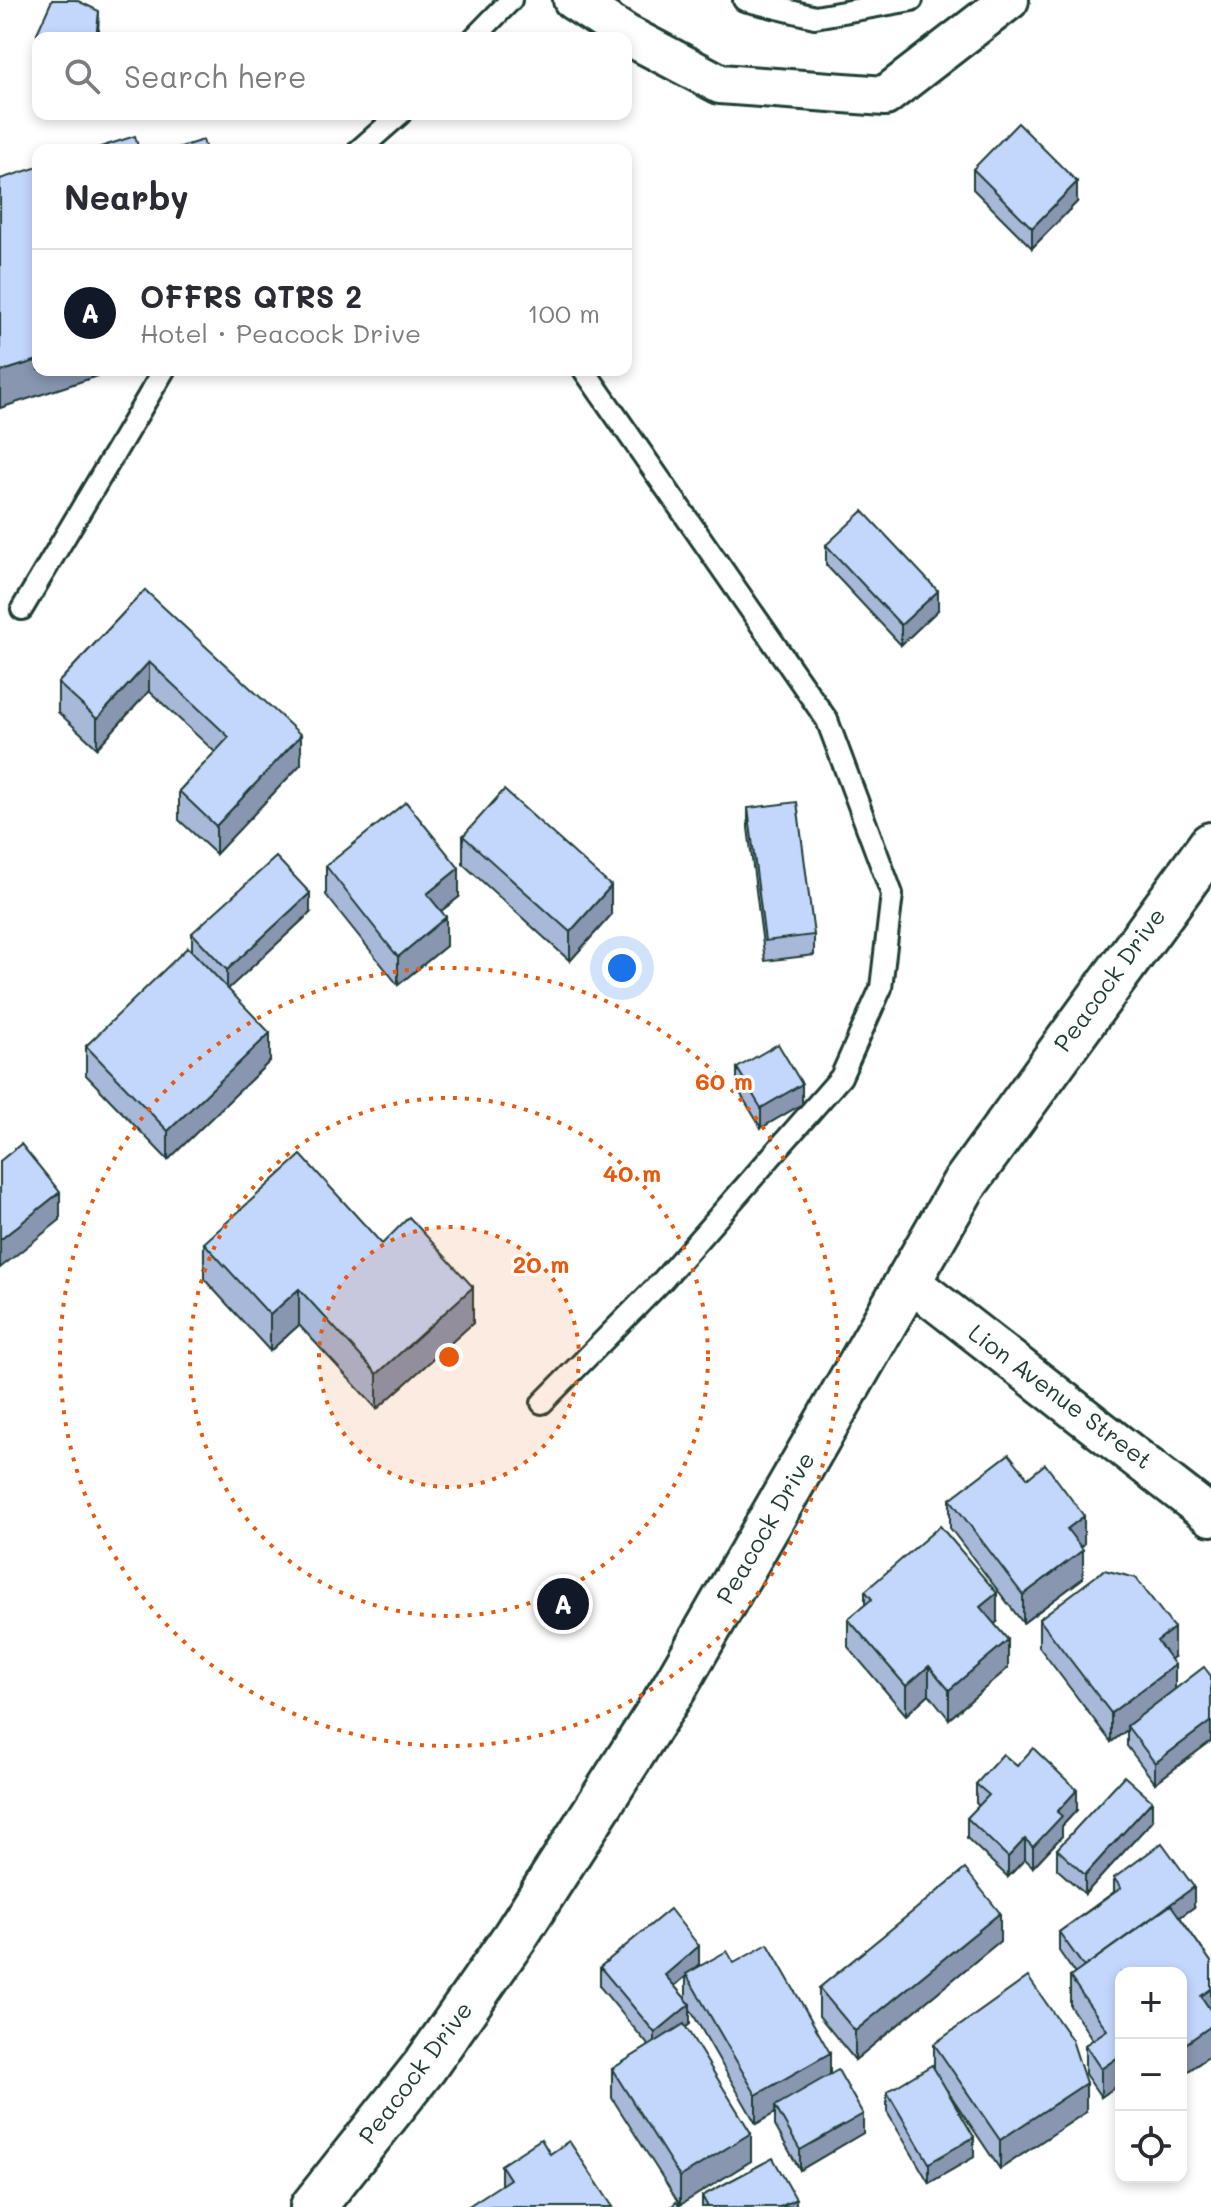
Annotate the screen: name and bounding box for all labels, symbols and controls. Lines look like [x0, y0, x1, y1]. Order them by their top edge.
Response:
search box [32, 32, 632, 120]
icon: search [60, 54, 104, 98]
text: Search here [124, 56, 307, 96]
text: Nearby [64, 174, 189, 219]
text: OFFRS QTRS 2 [140, 276, 362, 316]
text: A [81, 296, 99, 330]
text: 100 m [527, 296, 600, 330]
text: Hotel · Peacock Drive [140, 316, 421, 350]
street label: Peacock Drive [1046, 901, 1172, 1057]
your location [602, 948, 642, 988]
text: 60 m [695, 1065, 753, 1096]
text: 40 m [603, 1157, 661, 1188]
text: 20 m [513, 1248, 569, 1279]
street label: Lion Avenue Street [963, 1317, 1159, 1475]
centre of rings [435, 1343, 463, 1371]
street label: Peacock Drive [709, 1446, 821, 1609]
pin: A [537, 1574, 589, 1634]
map controls [1115, 1967, 1187, 2183]
button: + [1115, 1967, 1187, 2039]
street label: Peacock Drive [351, 1995, 479, 2150]
button: − [1115, 2039, 1187, 2111]
button: locate [1115, 2111, 1187, 2183]

